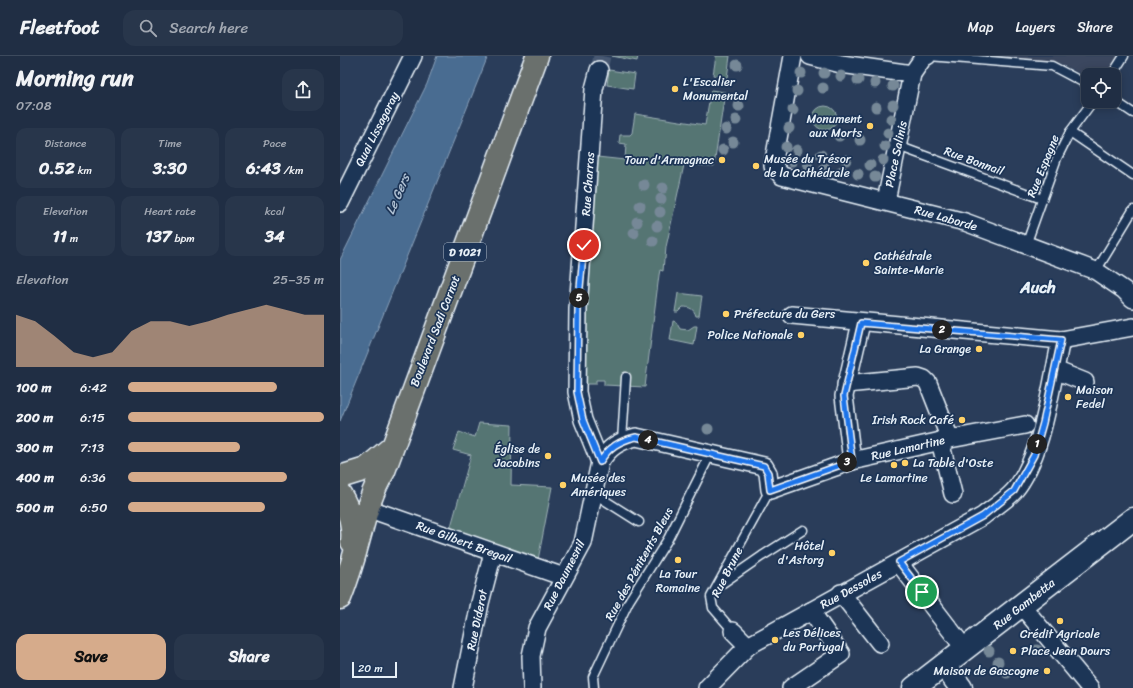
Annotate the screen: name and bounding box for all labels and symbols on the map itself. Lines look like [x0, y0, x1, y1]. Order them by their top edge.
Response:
place label: L'Escalier Monumental [683, 71, 749, 107]
marker: L'Escalier Monumental [670, 84, 680, 94]
street label: Quai Lissagaray [349, 87, 406, 170]
place label: Monument aux Morts [806, 108, 862, 144]
street label: Place Salinis [878, 118, 914, 189]
marker: Monument aux Morts [865, 121, 875, 131]
street label: Rue Espagne [1020, 131, 1066, 201]
street label: Rue Bonnail [941, 140, 1008, 182]
place label: Musée du Trésor de la Cathédrale [764, 148, 852, 184]
place label: Tour d'Armagnac [624, 149, 714, 171]
street label: Rue Charras [575, 151, 601, 217]
marker: Tour d'Armagnac [717, 155, 727, 165]
marker: Musée du Trésor de la Cathédrale [751, 161, 761, 171]
water label: Le Gers [379, 168, 417, 218]
street label: Rue Laborde [912, 199, 980, 237]
pin [567, 228, 601, 262]
road number: D 1021 [444, 243, 486, 261]
place label: Cathédrale Sainte-Marie [874, 245, 944, 281]
marker: Cathédrale Sainte-Marie [861, 258, 871, 268]
street label: Boulevard Sadi Carnot [404, 272, 466, 390]
district label: Auch [1019, 273, 1056, 302]
pin: 5 [569, 288, 589, 308]
place label: Préfecture du Gers [734, 303, 836, 325]
marker: Préfecture du Gers [721, 309, 731, 319]
pin: 2 [932, 320, 952, 340]
place label: Police Nationale [707, 324, 793, 346]
marker: Police Nationale [796, 330, 806, 340]
place label: La Grange [920, 338, 971, 360]
marker: La Grange [974, 344, 984, 354]
place label: Maison Fedel [1076, 379, 1114, 415]
marker: Maison Fedel [1063, 392, 1073, 402]
place label: Irish Rock Café [871, 409, 954, 431]
marker: Irish Rock Café [957, 415, 967, 425]
street label: Rue Lamartine [869, 429, 947, 467]
pin: 4 [638, 430, 658, 450]
pin: 1 [1027, 434, 1047, 454]
place label: Église de Jacobins [494, 438, 540, 474]
marker: Église de Jacobins [543, 451, 553, 461]
pin: 3 [837, 452, 857, 472]
place label: La Table d'Oste [913, 452, 993, 474]
marker: La Table d'Oste [900, 458, 910, 468]
marker: Le Lamartine [889, 460, 899, 470]
place label: Musée des Amériques [570, 467, 627, 503]
place label: Le Lamartine [860, 467, 928, 489]
marker: Musée des Amériques [558, 480, 568, 490]
street label: Rue des Pénitents Bleus [599, 503, 679, 625]
street label: Rue Gilbert Bregail [413, 514, 516, 570]
street label: Rue Daumesnil [537, 535, 591, 614]
place label: Hôtel d'Astorg [778, 535, 825, 571]
street label: Rue Brune [705, 543, 749, 601]
marker: Hôtel d'Astorg [827, 548, 837, 558]
marker: La Tour Romaine [673, 555, 683, 565]
place label: La Tour Romaine [656, 563, 700, 599]
street label: Rue Dessoles [816, 563, 887, 615]
street label: Rue Gambetta [988, 572, 1061, 636]
pin [905, 575, 939, 609]
street label: Rue Diderot [460, 586, 494, 653]
marker: Crédit Agricole [1055, 616, 1065, 626]
place label: Les Délices du Portugal [783, 622, 845, 658]
place label: Crédit Agricole [1020, 623, 1100, 645]
marker: Les Délices du Portugal [770, 635, 780, 645]
place label: Place Jean Dours [1021, 640, 1111, 662]
marker: Place Jean Dours [1008, 646, 1018, 656]
scale bar [352, 660, 397, 679]
place label: Maison de Gascogne [934, 660, 1039, 682]
marker: Maison de Gascogne [1042, 666, 1052, 676]

